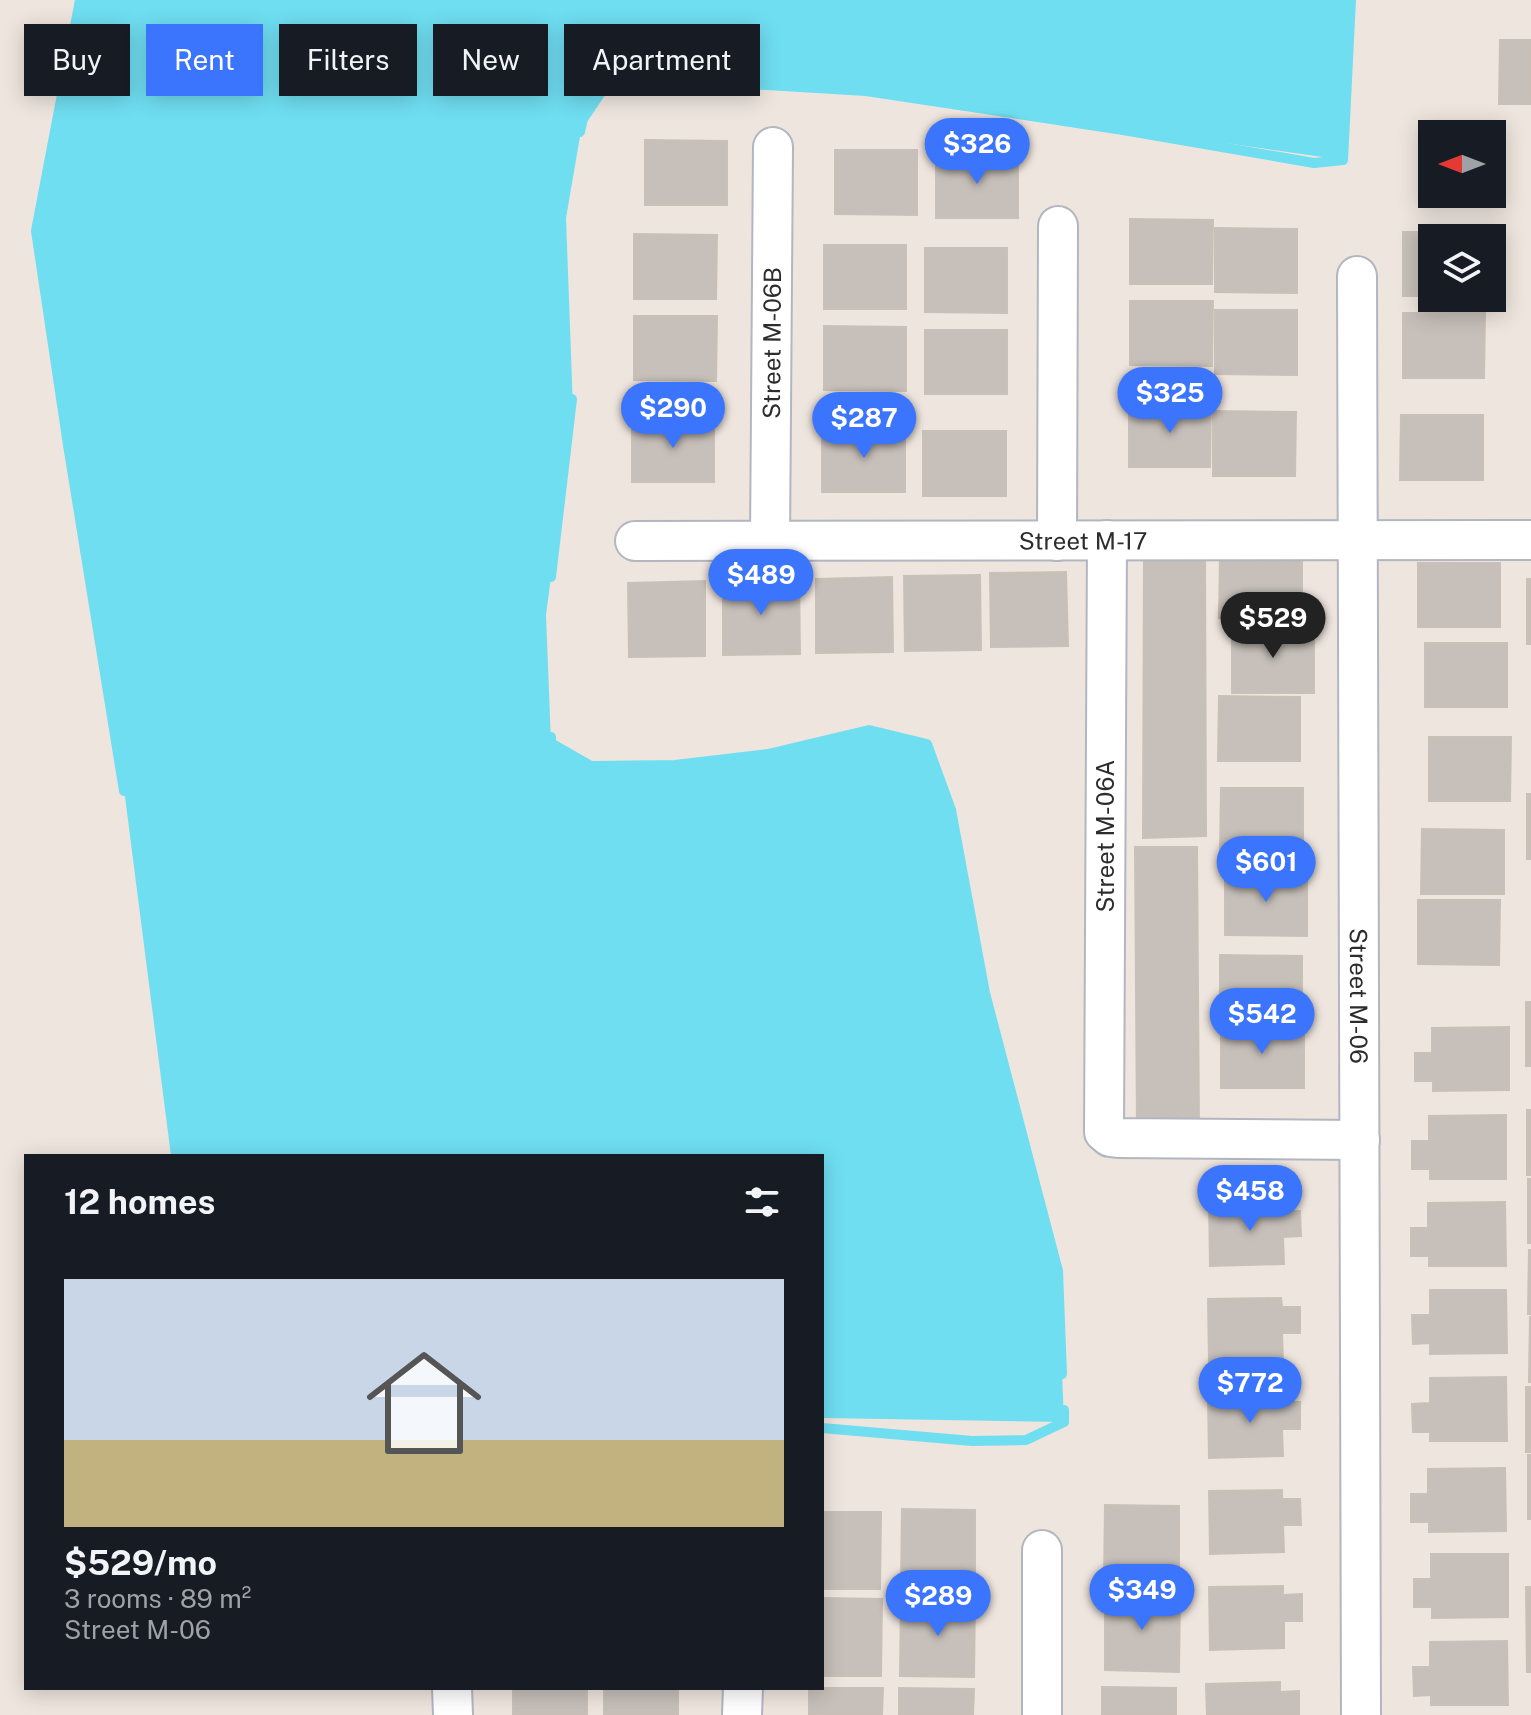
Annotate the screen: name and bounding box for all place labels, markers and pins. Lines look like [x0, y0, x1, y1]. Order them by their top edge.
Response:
pin: $326 [930, 118, 1024, 186]
pin: $325 [1123, 367, 1217, 435]
pin: $290 [626, 382, 720, 450]
pin: $287 [817, 392, 911, 460]
pin: $489 [714, 549, 808, 617]
pin: $529 [1226, 592, 1320, 660]
pin: $601 [1219, 836, 1313, 904]
pin: $542 [1215, 988, 1309, 1056]
pin: $458 [1203, 1165, 1297, 1233]
pin: $772 [1203, 1357, 1297, 1425]
pin: $349 [1095, 1564, 1189, 1632]
pin: $289 [891, 1570, 985, 1638]

